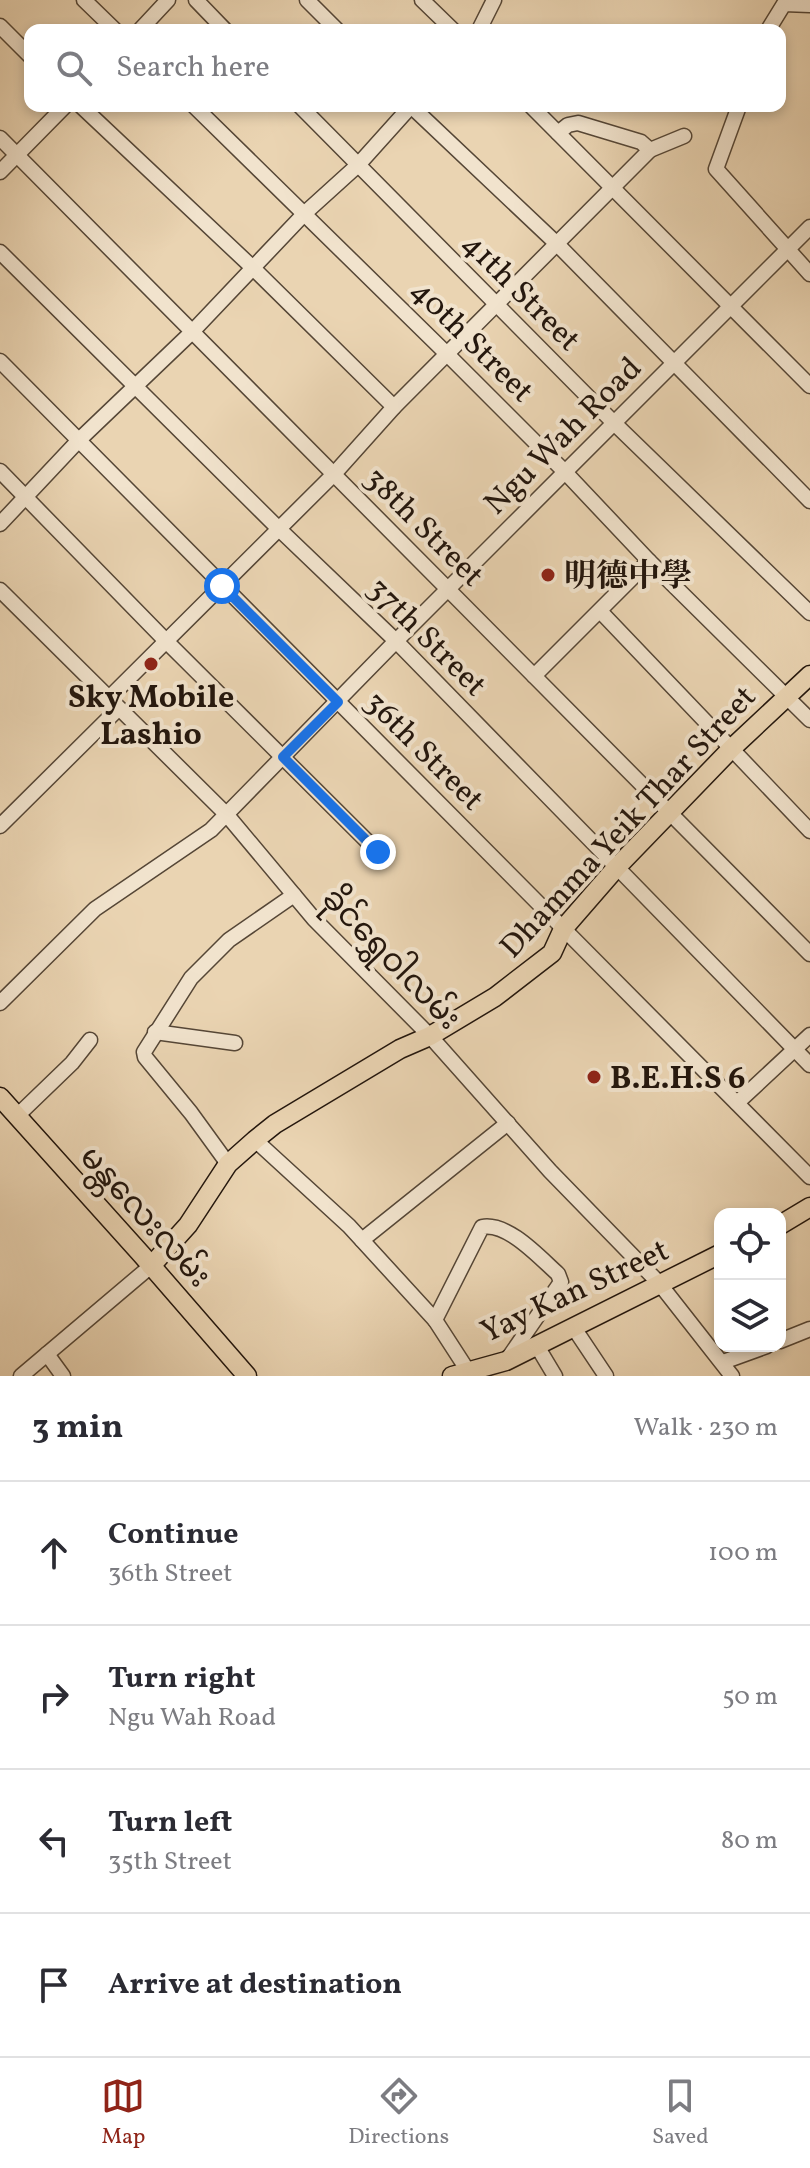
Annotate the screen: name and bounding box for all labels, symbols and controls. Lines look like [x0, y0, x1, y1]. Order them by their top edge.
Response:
search box [24, 24, 786, 112]
icon: search [52, 46, 96, 90]
text: Search here [116, 47, 270, 89]
street label: 41th Street [451, 224, 589, 362]
street label: 40th Street [399, 271, 542, 414]
street label: Ngu Wah Road [475, 348, 653, 526]
street label: 38th Street [353, 458, 493, 598]
place label: 明德中學 [564, 556, 692, 600]
marker: 明德中學 [539, 566, 557, 584]
route start [204, 568, 240, 604]
street label: 37th Street [356, 569, 495, 708]
marker: Sky Mobile Lashio [142, 655, 160, 673]
place label: Sky Mobile Lashio [68, 677, 234, 758]
street label: Dhamma Yeik Thar Street [491, 677, 767, 969]
street label: 36th Street [353, 682, 493, 822]
route end [360, 834, 396, 870]
street label: ခိုင်ရွှေဝါလမ်း [310, 876, 472, 1042]
place label: B.E.H.S 6 [610, 1058, 745, 1102]
marker: B.E.H.S 6 [585, 1068, 603, 1086]
street label: မန္တလေးလမ်း [67, 1135, 222, 1299]
map controls [714, 1208, 786, 1352]
button: locate [714, 1208, 786, 1280]
street label: Yay Kan Street [474, 1230, 676, 1356]
button: layers [714, 1280, 786, 1352]
text: 3 min [32, 1405, 123, 1452]
text: Walk · 230 m [634, 1410, 778, 1446]
text: Continue [108, 1514, 239, 1556]
icon: ahead [32, 1531, 76, 1575]
text: 100 m [708, 1535, 778, 1571]
text: 36th Street [108, 1556, 232, 1592]
text: Turn right [108, 1658, 256, 1700]
icon: right [32, 1675, 76, 1719]
text: 50 m [722, 1679, 778, 1715]
text: Ngu Wah Road [108, 1700, 276, 1736]
text: Turn left [108, 1802, 232, 1844]
icon: left [32, 1819, 76, 1863]
text: 80 m [721, 1823, 778, 1859]
text: 35th Street [108, 1844, 232, 1880]
icon: arrive [32, 1963, 76, 2007]
text: Arrive at destination [108, 1964, 402, 2006]
tab: Map [101, 2074, 145, 2153]
tab: Directions [348, 2074, 449, 2153]
tab: Saved [652, 2074, 709, 2153]

